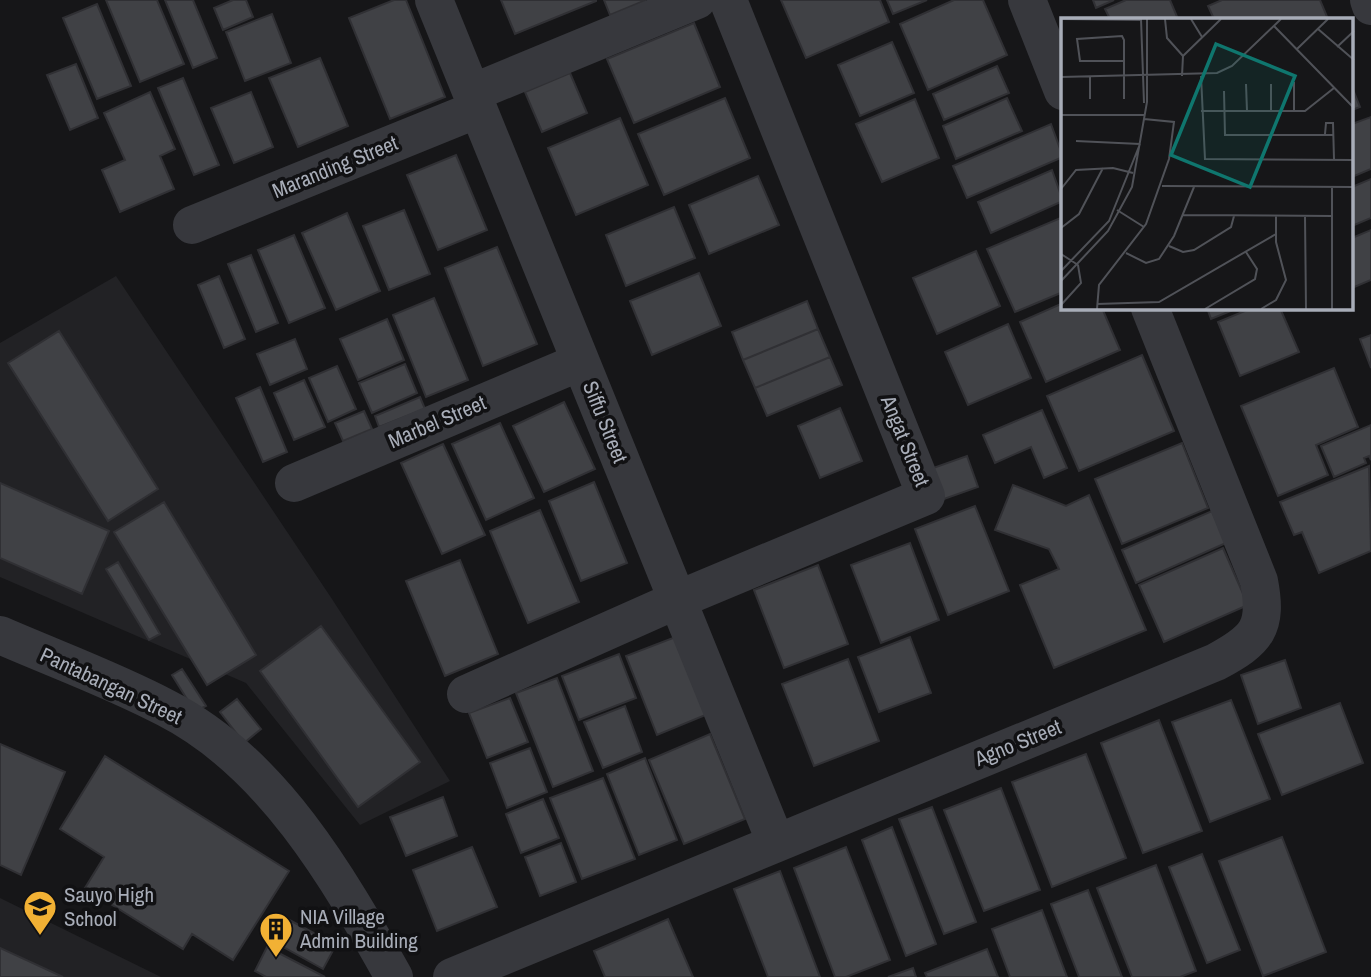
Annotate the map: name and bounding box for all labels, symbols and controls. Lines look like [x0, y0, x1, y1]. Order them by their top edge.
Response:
inset map [1061, 18, 1354, 310]
street label: Maranding Street [268, 128, 402, 205]
street label: Siffu Street [576, 377, 635, 467]
street label: Marbel Street [384, 388, 490, 455]
street label: Angat Street [874, 390, 937, 491]
street label: Pantabangan Street [36, 640, 187, 731]
street label: Agno Street [969, 712, 1066, 773]
place label: Sauyo High School [64, 880, 154, 933]
school or university icon: Sauyo High School [21, 888, 59, 937]
place label: NIA Village Admin Building [299, 902, 418, 955]
building icon: NIA Village Admin Building [257, 910, 295, 959]

